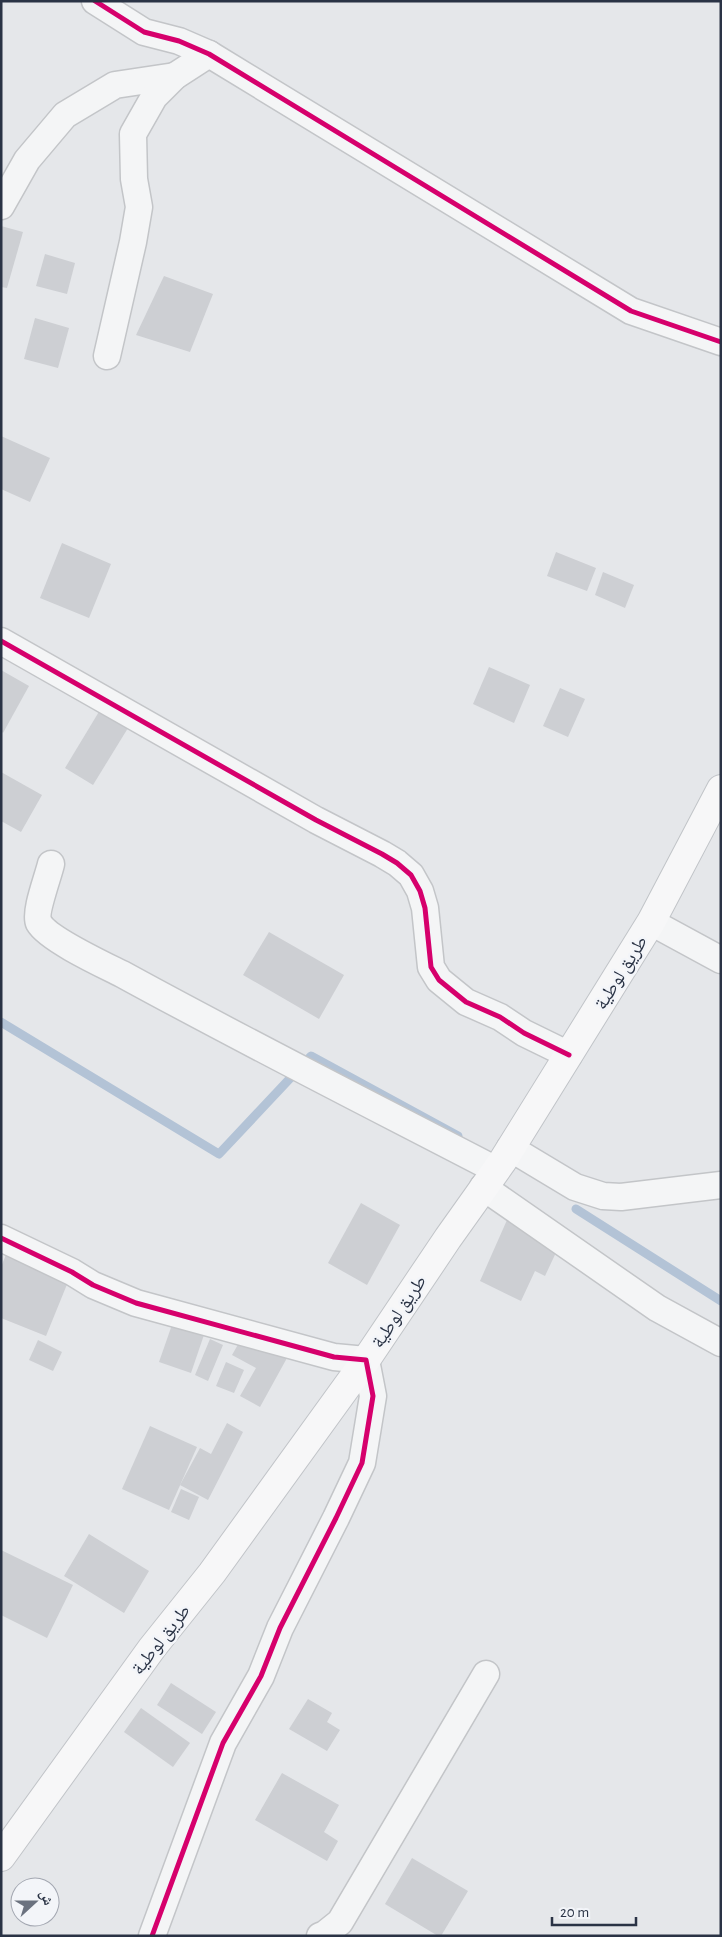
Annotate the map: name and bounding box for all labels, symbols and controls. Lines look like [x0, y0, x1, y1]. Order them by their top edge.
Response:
street label: طريق لوطية [591, 933, 652, 1014]
street label: طريق لوطية [368, 1272, 431, 1352]
street label: طريق لوطية [128, 1601, 195, 1679]
north arrow [10, 1877, 60, 1927]
text: ش [36, 1888, 55, 1908]
scale bar [552, 1894, 636, 1926]
text: 20 m [560, 1905, 589, 1920]

